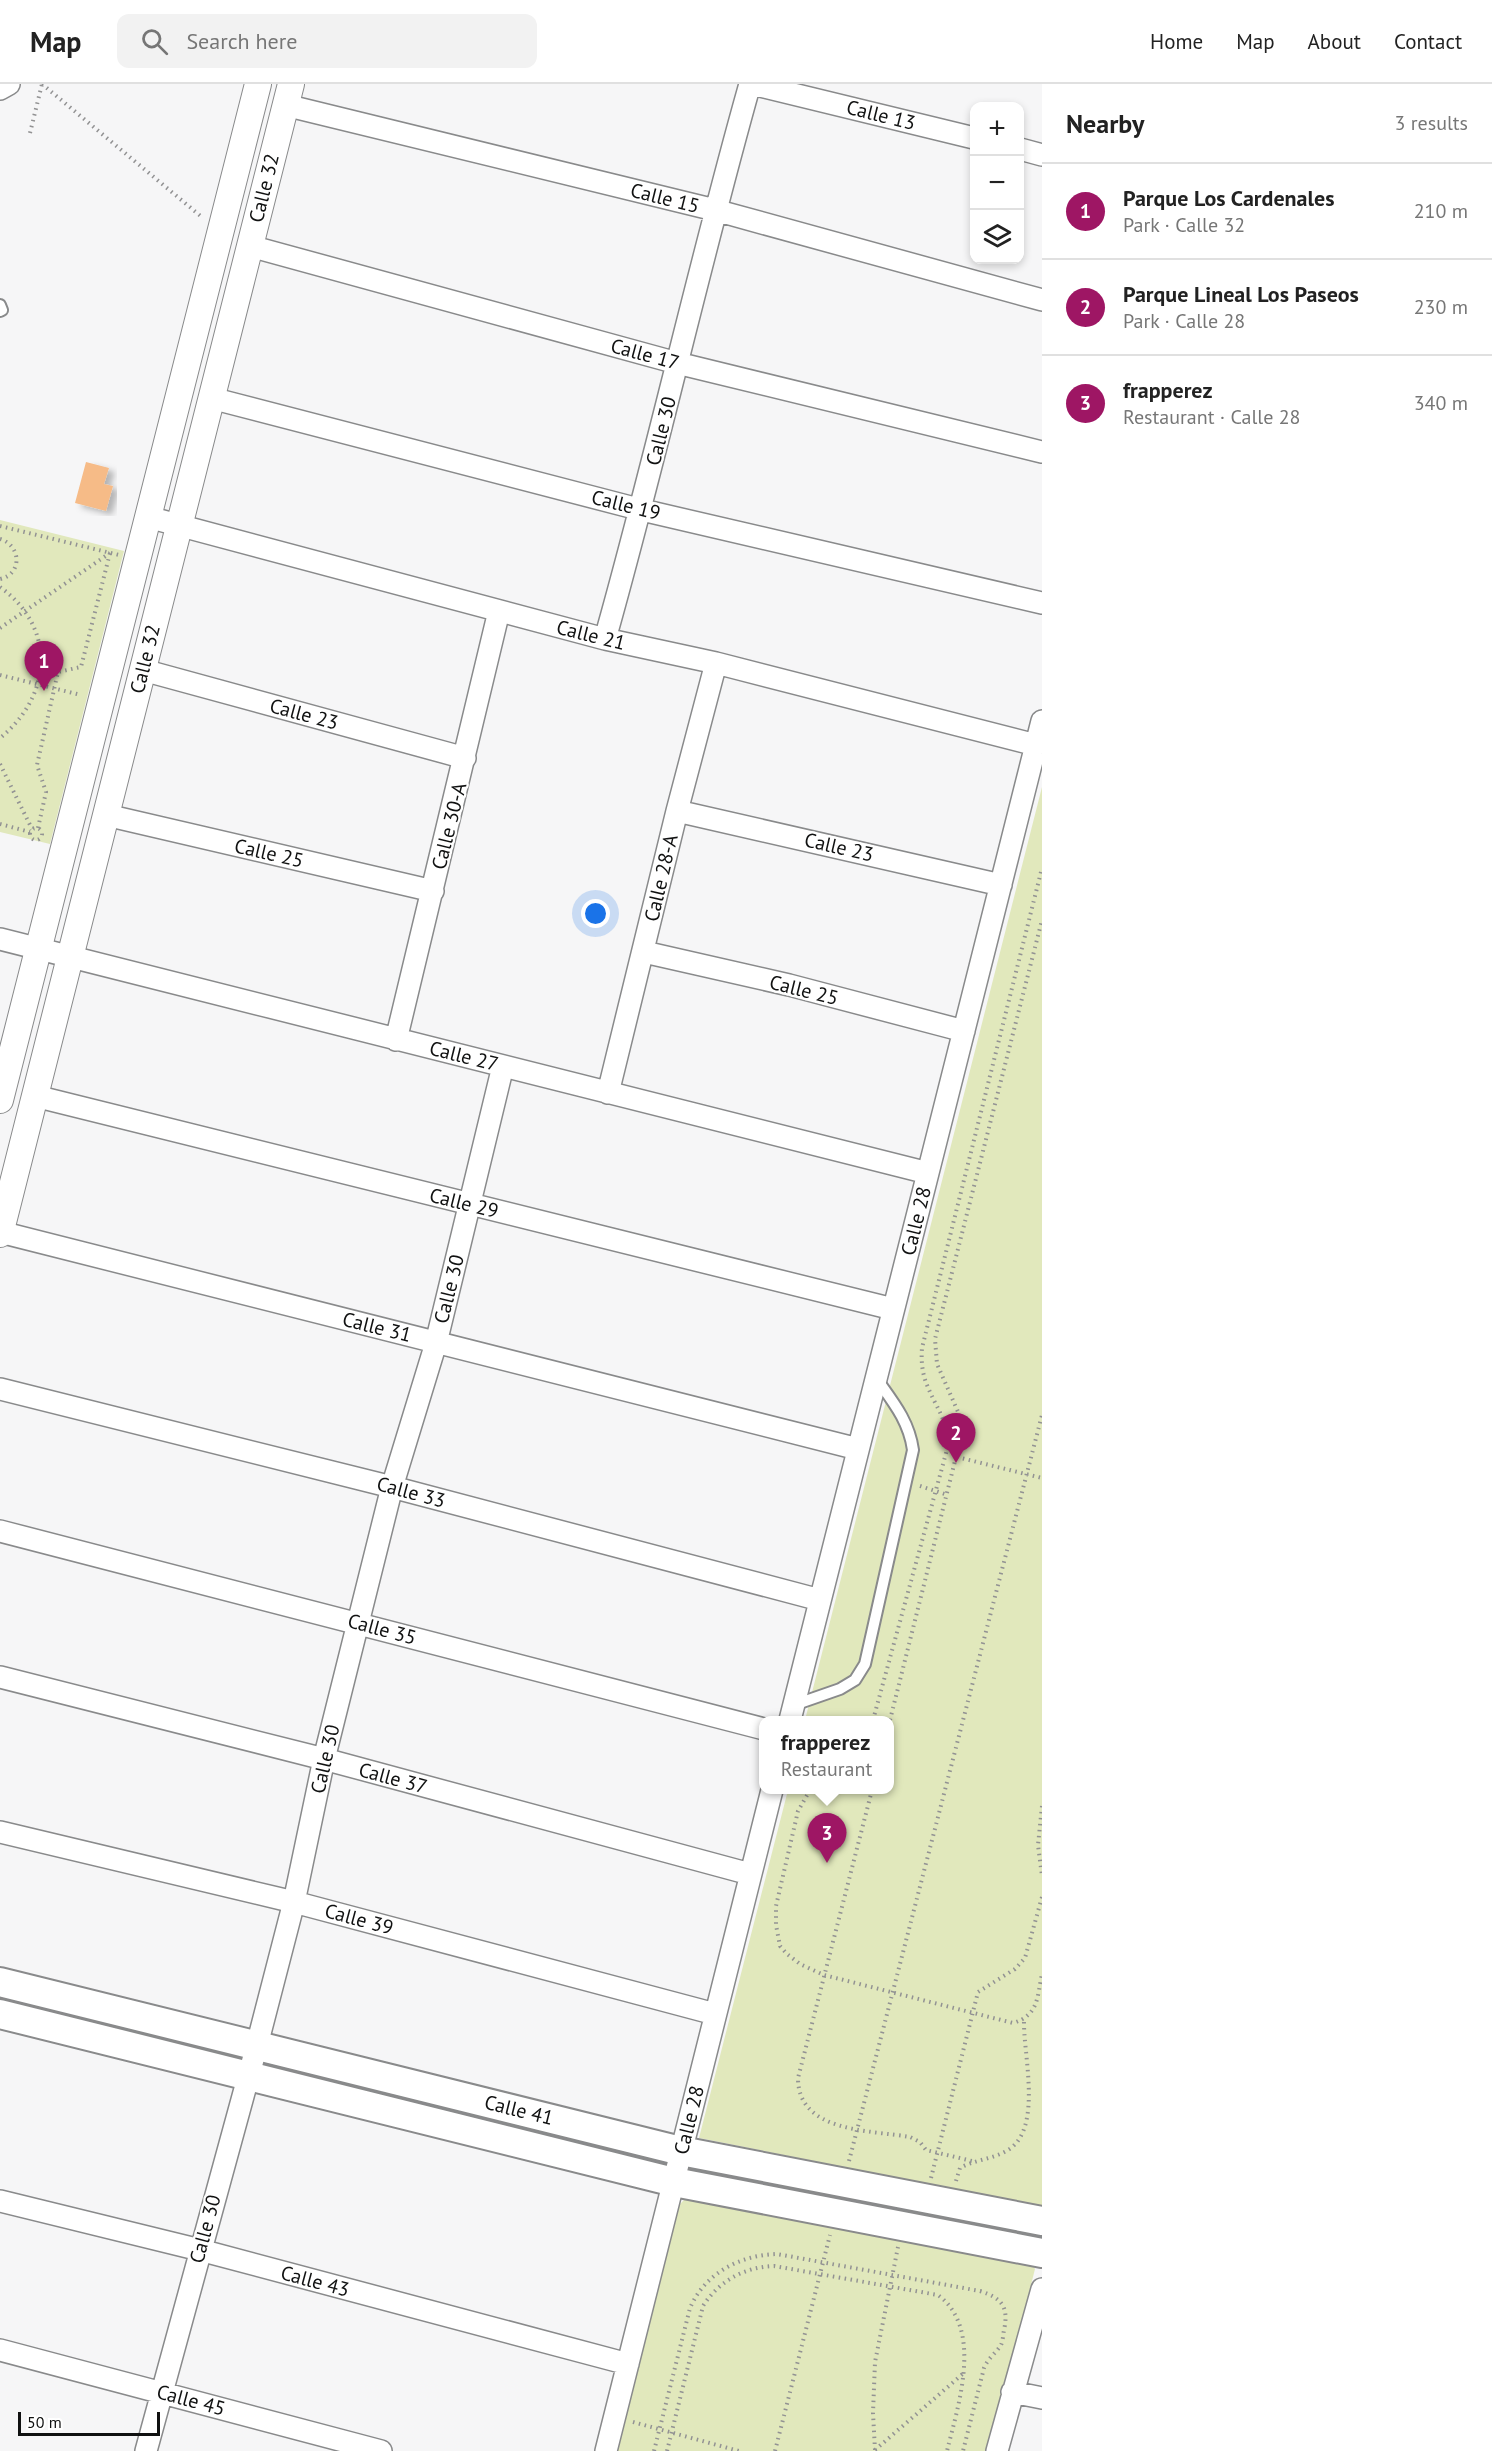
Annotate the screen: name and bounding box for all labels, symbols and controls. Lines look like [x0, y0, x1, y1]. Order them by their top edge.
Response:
search box [117, 14, 537, 68]
text: Map [30, 23, 81, 60]
icon: search [138, 25, 171, 58]
text: Search here [186, 27, 297, 55]
text: Home [1150, 28, 1203, 55]
text: Map [1236, 28, 1275, 55]
text: About [1308, 28, 1361, 55]
text: Contact [1394, 28, 1462, 55]
street label: Calle 13 [844, 94, 918, 136]
map controls [970, 102, 1024, 264]
button: + [970, 102, 1024, 156]
text: Nearby [1066, 107, 1144, 140]
text: 3 results [1395, 110, 1468, 136]
street label: Calle 32 [243, 151, 285, 225]
button: − [970, 156, 1024, 210]
street label: Calle 15 [628, 177, 702, 219]
text: Parque Los Cardenales [1123, 184, 1334, 212]
text: 1 [1080, 198, 1091, 224]
text: 210 m [1414, 198, 1468, 224]
button: layers [970, 210, 1024, 264]
text: Park · Calle 32 [1123, 212, 1245, 238]
text: Parque Lineal Los Paseos [1123, 280, 1359, 308]
text: 2 [1080, 294, 1091, 320]
text: 230 m [1414, 294, 1468, 320]
text: Park · Calle 28 [1123, 308, 1245, 334]
street label: Calle 17 [608, 332, 682, 376]
text: frapperez [1123, 376, 1213, 404]
text: 3 [1080, 390, 1091, 416]
text: 340 m [1414, 390, 1468, 416]
street label: Calle 30 [640, 394, 682, 468]
text: Restaurant · Calle 28 [1123, 404, 1300, 430]
street label: Calle 19 [589, 484, 663, 526]
street label: Calle 21 [554, 614, 628, 656]
street label: Calle 32 [124, 622, 166, 696]
pin: 1 [24, 642, 63, 691]
street label: Calle 23 [267, 692, 341, 736]
street label: Calle 30-A [426, 779, 472, 872]
street label: Calle 23 [802, 826, 876, 868]
street label: Calle 28-A [638, 831, 684, 924]
street label: Calle 25 [232, 832, 306, 874]
your location [581, 899, 610, 928]
street label: Calle 25 [767, 969, 841, 1011]
street label: Calle 27 [427, 1035, 501, 1077]
street label: Calle 29 [427, 1182, 501, 1224]
street label: Calle 28 [895, 1184, 937, 1258]
street label: Calle 30 [428, 1252, 470, 1326]
street label: Calle 31 [340, 1306, 414, 1348]
pin: 2 [936, 1414, 976, 1463]
street label: Calle 33 [374, 1470, 448, 1514]
street label: Calle 35 [345, 1607, 419, 1651]
popup [759, 1716, 894, 1794]
street label: Calle 30 [304, 1722, 346, 1796]
text: frapperez [781, 1728, 870, 1756]
street label: Calle 37 [356, 1756, 430, 1800]
text: Restaurant [781, 1756, 872, 1782]
pin: 3 [808, 1814, 846, 1863]
street label: Calle 39 [322, 1897, 396, 1941]
street label: Calle 28 [668, 2083, 710, 2157]
street label: Calle 41 [482, 2089, 556, 2131]
street label: Calle 30 [183, 2192, 227, 2266]
street label: Calle 43 [278, 2259, 352, 2303]
street label: Calle 45 [154, 2378, 228, 2422]
scale bar [18, 2409, 160, 2436]
text: 50 m [27, 2412, 62, 2432]

